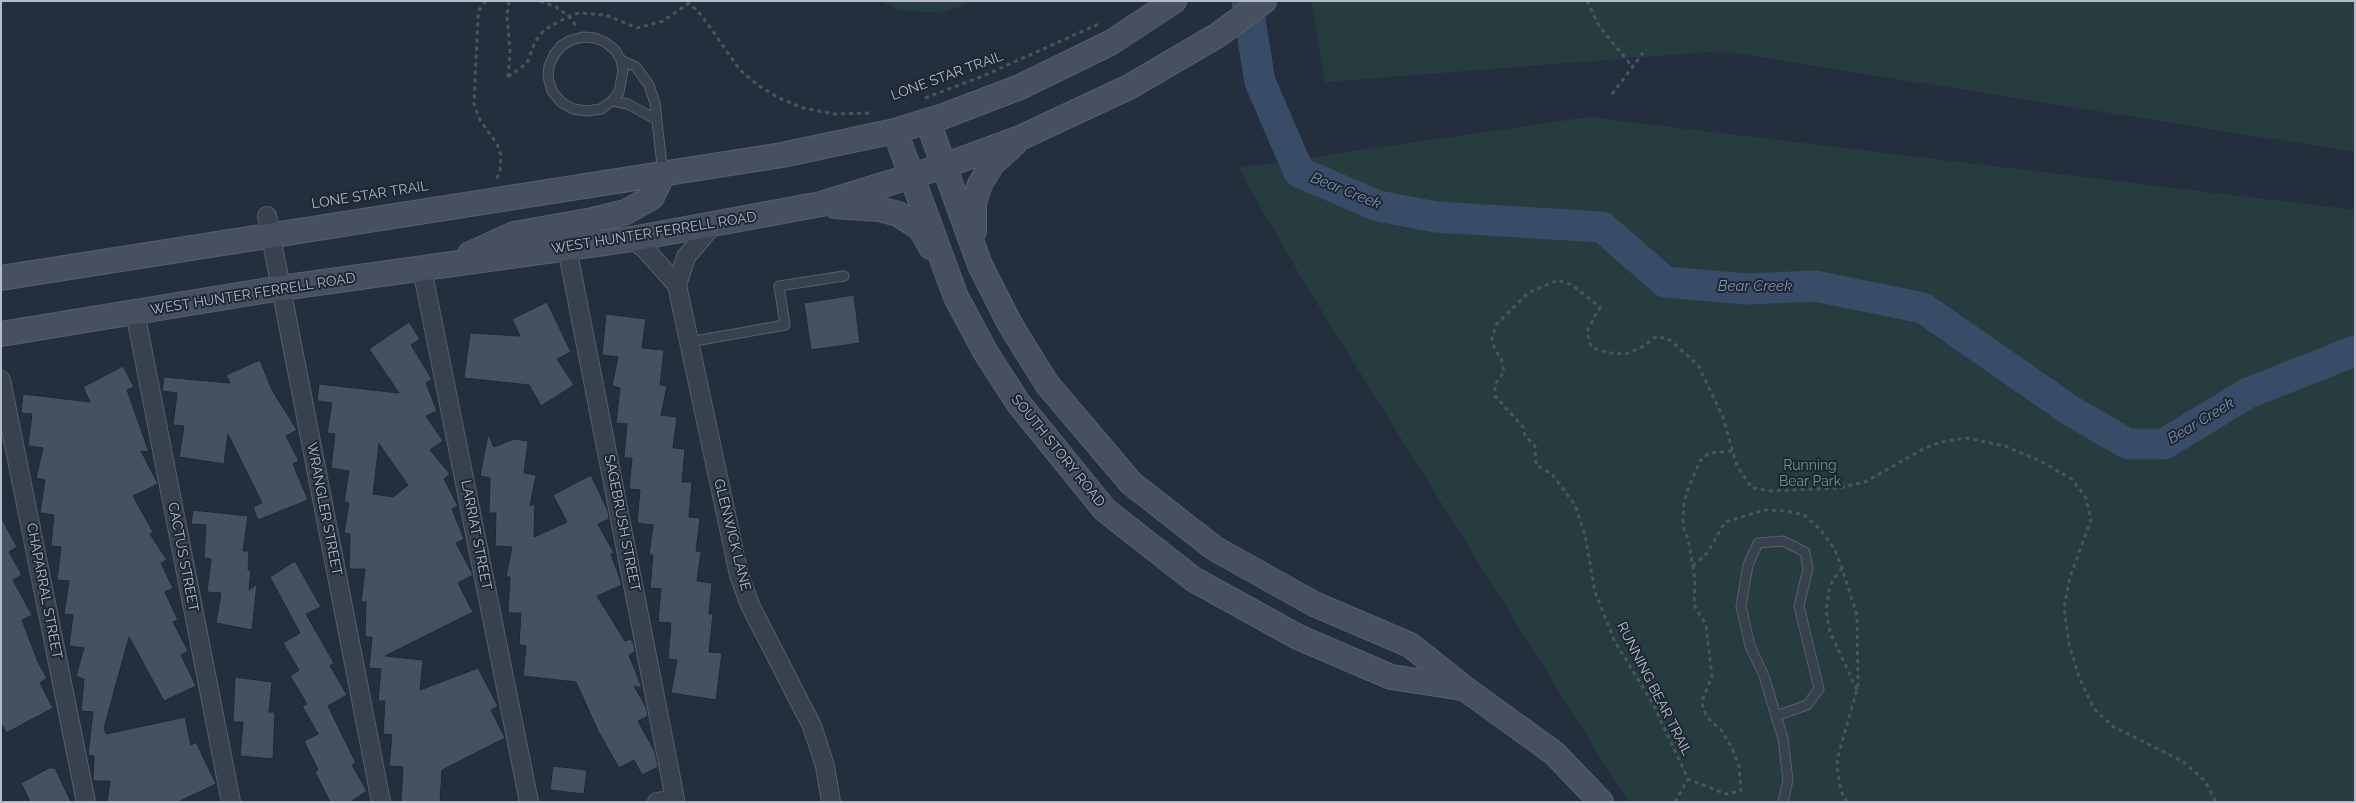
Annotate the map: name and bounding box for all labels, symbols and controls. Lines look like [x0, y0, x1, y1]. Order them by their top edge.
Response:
street label: LONE STAR TRAIL [889, 48, 1005, 104]
water label: Bear Creek [1308, 169, 1384, 213]
street label: LONE STAR TRAIL [310, 177, 430, 213]
street label: WEST HUNTER FERRELL ROAD [550, 208, 758, 258]
street label: WEST HUNTER FERRELL ROAD [149, 269, 357, 319]
water label: Bear Creek [1718, 277, 1792, 295]
street label: SOUTH STORY ROAD [1008, 392, 1108, 510]
water label: Bear Creek [2165, 394, 2237, 448]
street label: WRANGLER STREET [303, 441, 345, 577]
street label: SAGEBRUSH STREET [600, 453, 644, 593]
park label: Running Bear Park [1779, 458, 1841, 491]
street label: GLENWICK LANE [710, 477, 754, 593]
street label: LARRIAT STREET [457, 479, 495, 591]
street label: CACTUS STREET [164, 501, 202, 613]
street label: CHAPARRAL STREET [23, 522, 65, 660]
street label: RUNNING BEAR TRAIL [1613, 619, 1695, 759]

